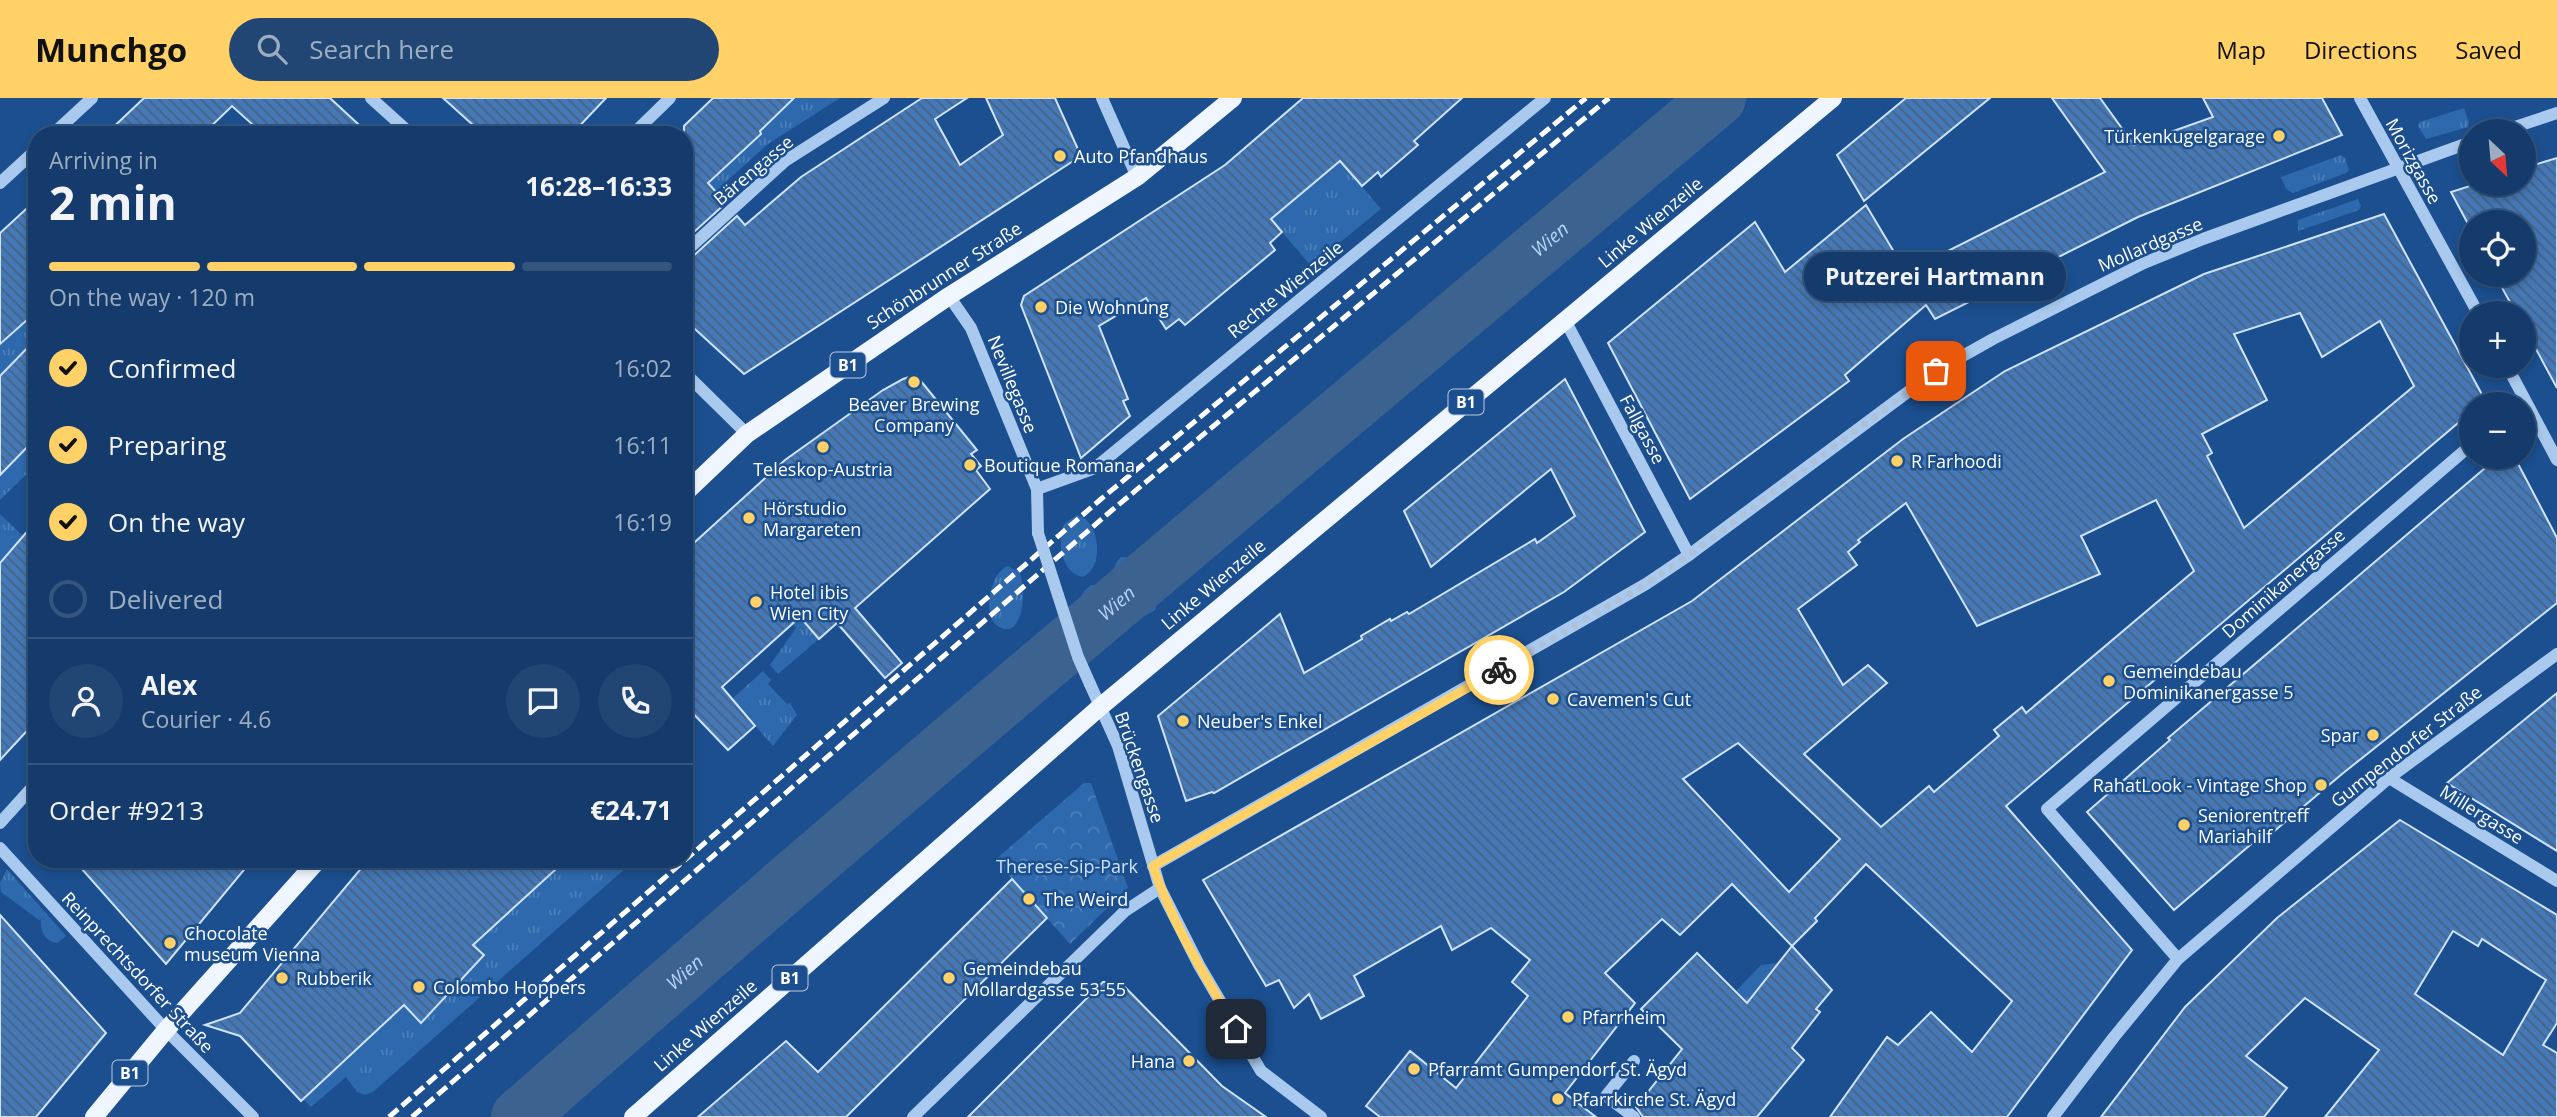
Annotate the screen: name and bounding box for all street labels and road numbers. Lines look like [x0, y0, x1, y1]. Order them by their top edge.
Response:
street label: Morizgasse [2381, 114, 2447, 208]
street label: Bärengasse [708, 130, 798, 210]
street label: Linke Wienzeile [1593, 171, 1707, 273]
street label: Mollardgasse [2094, 211, 2206, 277]
street label: Schönbrunner Straße [862, 216, 1026, 334]
street label: Rechte Wienzeile [1222, 235, 1348, 343]
street label: Nevillegasse [982, 332, 1044, 436]
road number: B1 [830, 353, 866, 378]
road number: B1 [1448, 390, 1484, 414]
street label: Fallgasse [1615, 390, 1671, 468]
street label: Dominikanergasse [2216, 523, 2350, 643]
street label: Linke Wienzeile [1156, 533, 1270, 635]
street label: Gumpendorfer Straße [2326, 679, 2486, 813]
street label: Brückengasse [1110, 708, 1170, 826]
street label: Millergasse [2436, 779, 2528, 849]
street label: Reinprechtsdorfer Straße [57, 886, 219, 1058]
road number: B1 [772, 965, 808, 990]
street label: Linke Wienzeile [648, 974, 762, 1076]
road number: B1 [113, 1060, 148, 1085]

